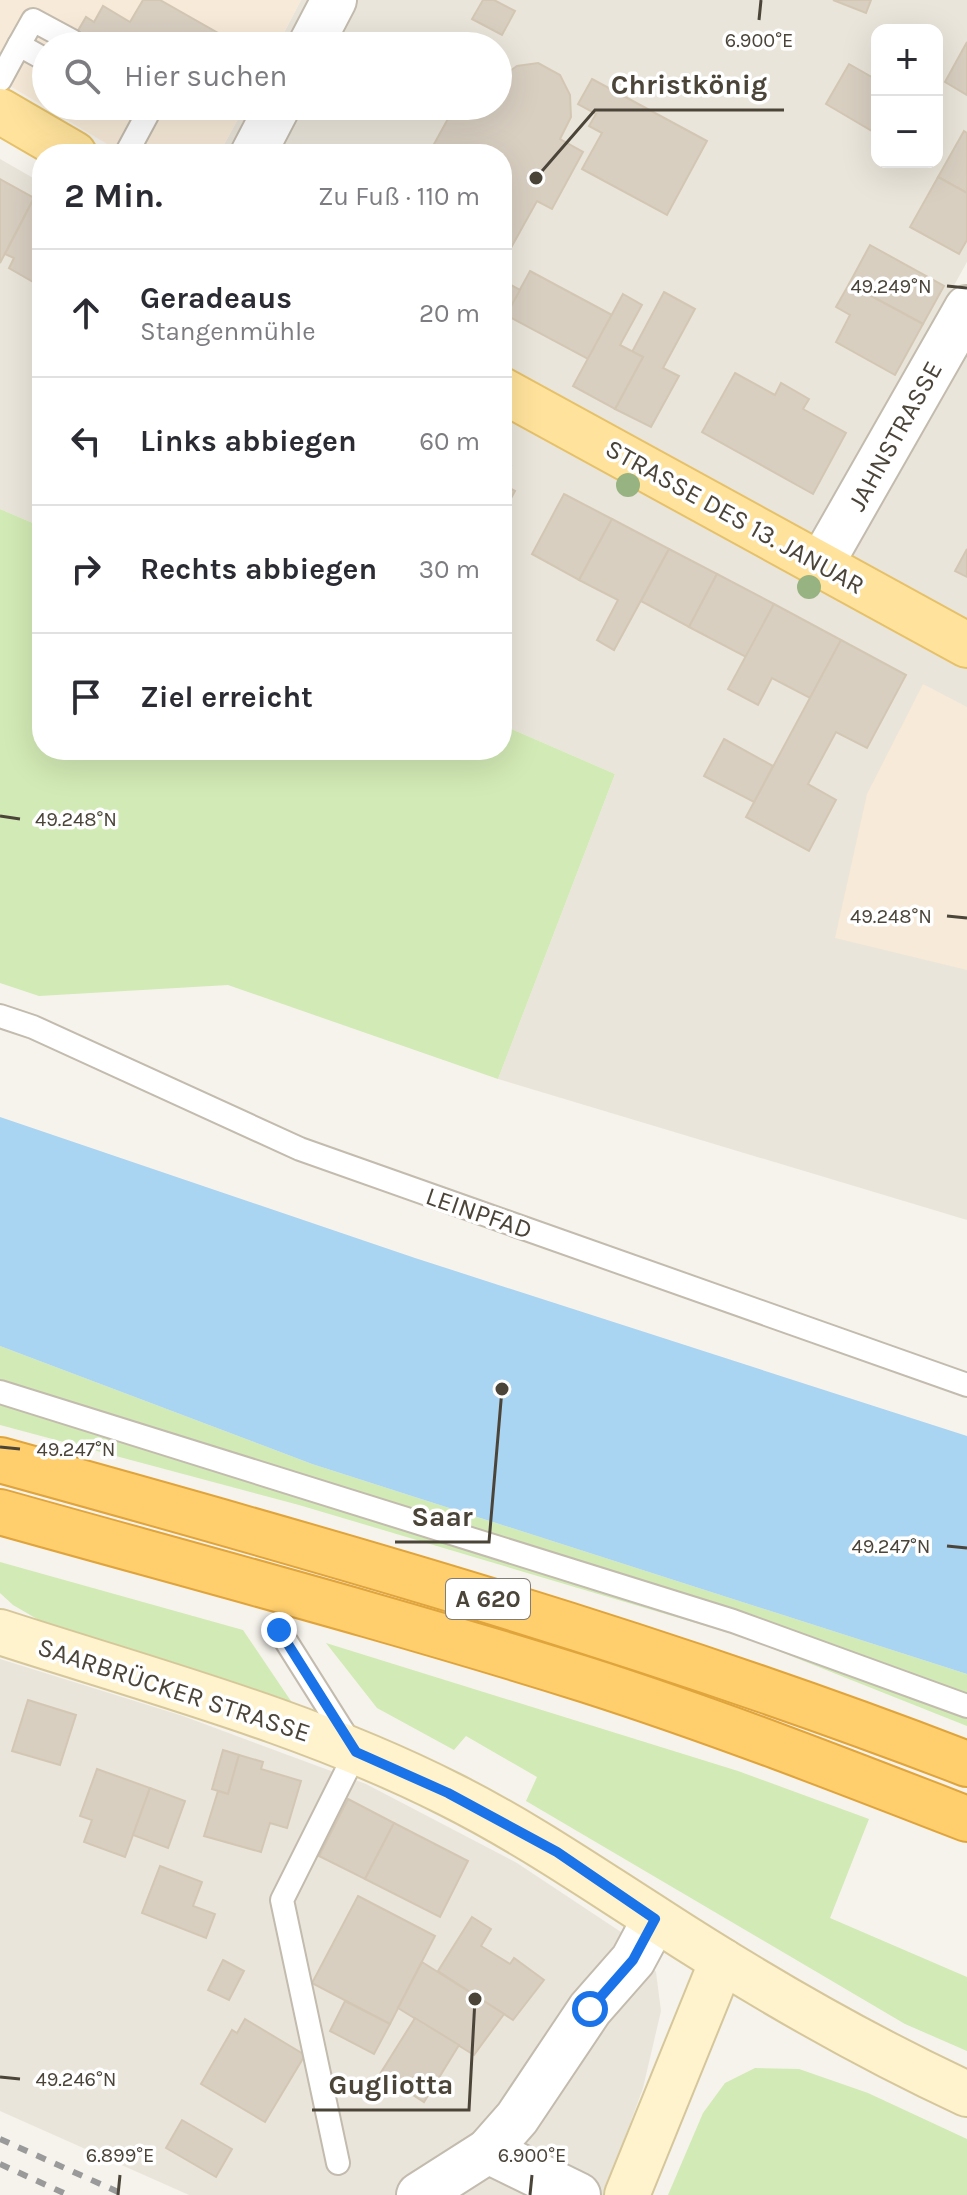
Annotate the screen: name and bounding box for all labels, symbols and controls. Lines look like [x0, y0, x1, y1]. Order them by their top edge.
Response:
map controls [871, 24, 943, 168]
button: + [871, 24, 943, 96]
text: 6.900°E [725, 29, 793, 52]
search box [32, 32, 512, 120]
icon: search [60, 54, 104, 98]
text: Hier suchen [124, 58, 287, 94]
callout: Christkönig [595, 58, 784, 110]
text: Christkönig [611, 68, 767, 101]
button: − [871, 96, 943, 168]
text: 2 Min. [64, 176, 163, 216]
text: Zu Fuß · 110 m [318, 181, 480, 212]
text: 49.249°N [850, 275, 932, 298]
text: Geradeaus [140, 280, 292, 316]
icon: ahead [64, 291, 108, 335]
text: 20 m [419, 298, 480, 329]
text: Stangenmühle [140, 316, 316, 347]
street label: JAHNSTRASSE [841, 356, 949, 516]
icon: left [64, 419, 108, 463]
text: Links abbiegen [140, 423, 357, 459]
text: 60 m [419, 426, 480, 457]
street label: STRASSE DES 13. JANUAR [600, 433, 870, 601]
icon: right [64, 547, 108, 591]
text: Rechts abbiegen [140, 551, 377, 587]
text: 30 m [419, 554, 480, 585]
icon: arrive [64, 675, 108, 719]
text: Ziel erreicht [140, 679, 313, 715]
text: 49.248°N [35, 808, 117, 831]
text: 49.248°N [850, 905, 932, 928]
street label: LEINPFAD [422, 1180, 536, 1246]
text: 49.247°N [37, 1438, 115, 1461]
callout: Saar [395, 1490, 489, 1542]
text: Saar [411, 1500, 473, 1533]
text: 49.247°N [852, 1535, 930, 1558]
road number: A 620 [446, 1579, 530, 1619]
route end [261, 1612, 297, 1648]
street label: SAARBRÜCKER STRASSE [34, 1631, 314, 1749]
route start [572, 1991, 608, 2027]
callout: Gugliotta [312, 2058, 469, 2110]
text: 49.246°N [35, 2068, 117, 2091]
text: Gugliotta [329, 2068, 453, 2101]
text: 6.899°E [86, 2144, 154, 2167]
text: 6.900°E [498, 2144, 566, 2167]

